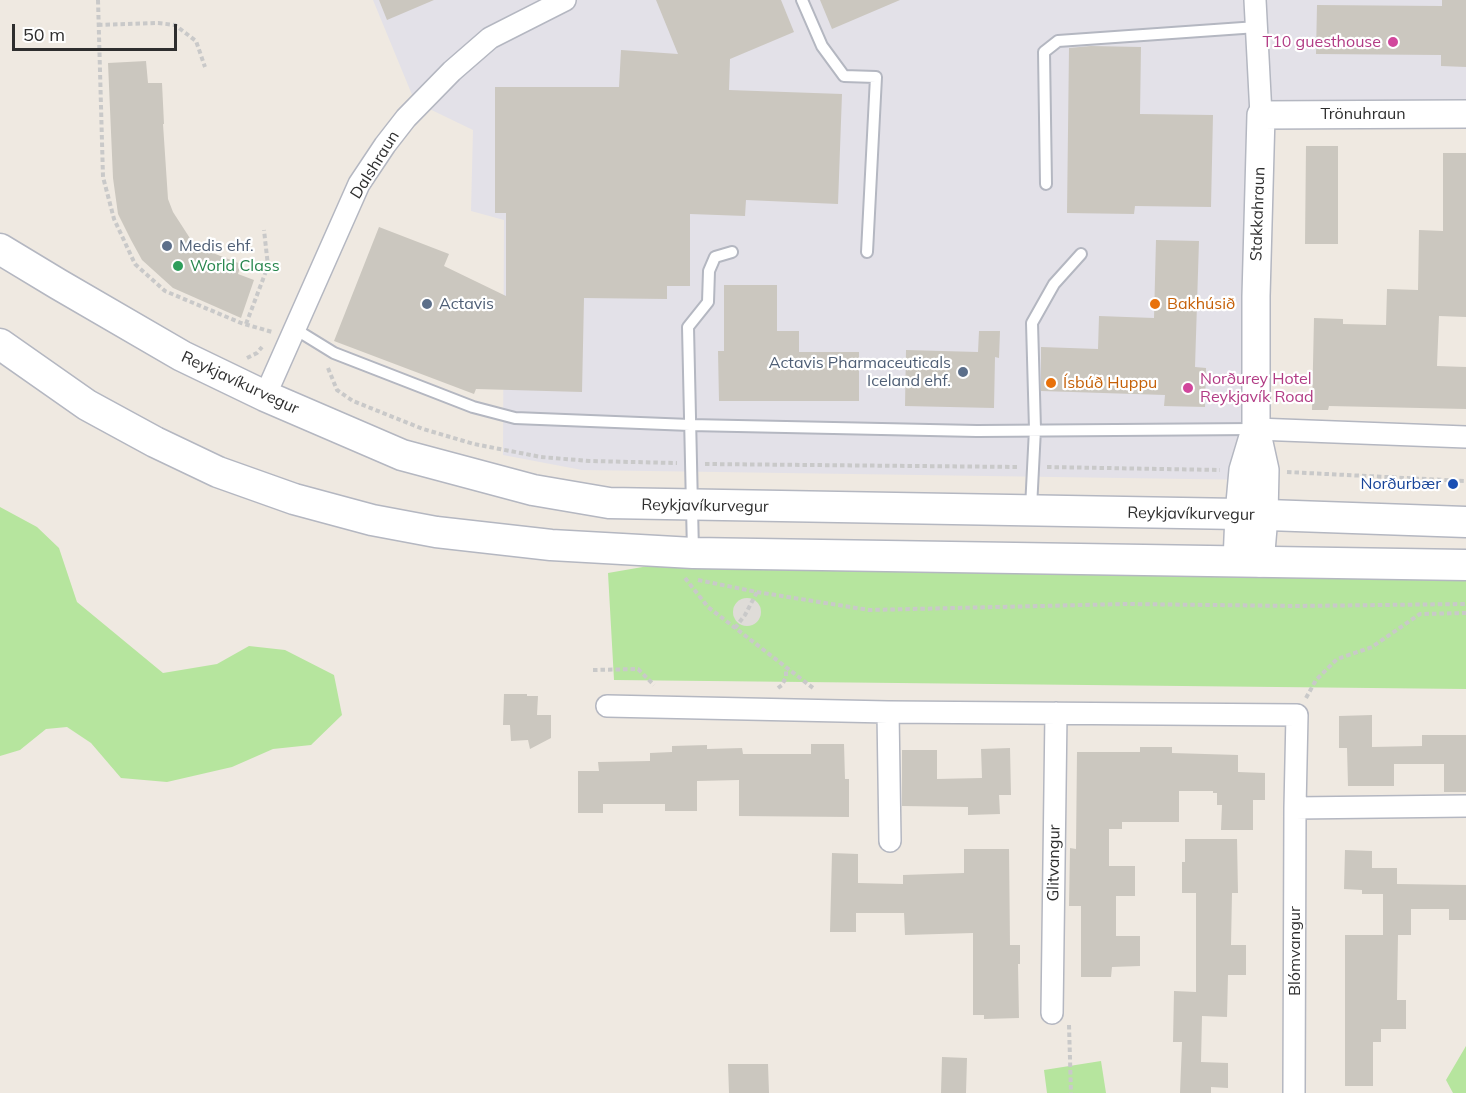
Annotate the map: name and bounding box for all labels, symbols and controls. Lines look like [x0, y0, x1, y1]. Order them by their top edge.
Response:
scale bar [15, 12, 180, 50]
text: 50 m [23, 23, 65, 46]
place label: T10 guesthouse [1263, 32, 1381, 52]
marker: T10 guesthouse [1386, 35, 1400, 49]
street label: Trönuhraun [1320, 104, 1406, 124]
street label: Dalshraun [347, 127, 403, 203]
street label: Stakkahraun [1247, 166, 1269, 262]
place label: Medis ehf. [179, 236, 254, 256]
marker: Medis ehf. [160, 239, 174, 253]
place label: World Class [190, 256, 280, 276]
marker: World Class [171, 259, 185, 273]
place label: Actavis [439, 294, 494, 314]
place label: Bakhúsið [1167, 294, 1235, 314]
marker: Actavis [420, 297, 434, 311]
marker: Bakhúsið [1148, 297, 1162, 311]
street label: Reykjavíkurvegur [178, 347, 302, 419]
place label: Actavis Pharmaceuticals Iceland ehf. [769, 353, 951, 391]
marker: Actavis Pharmaceuticals Iceland ehf. [956, 365, 970, 379]
place label: Norðurey Hotel Reykjavík Road [1200, 369, 1314, 407]
place label: Ísbúð Huppu [1063, 373, 1157, 393]
marker: Ísbúð Huppu [1044, 376, 1058, 390]
marker: Norðurey Hotel Reykjavík Road [1181, 381, 1195, 395]
place label: Norðurbær [1360, 474, 1441, 494]
marker: Norðurbær [1446, 477, 1460, 491]
street label: Reykjavíkurvegur [641, 495, 769, 517]
street label: Reykjavíkurvegur [1127, 503, 1255, 525]
street label: Glitvangur [1044, 824, 1064, 902]
street label: Blómvangur [1285, 906, 1305, 996]

